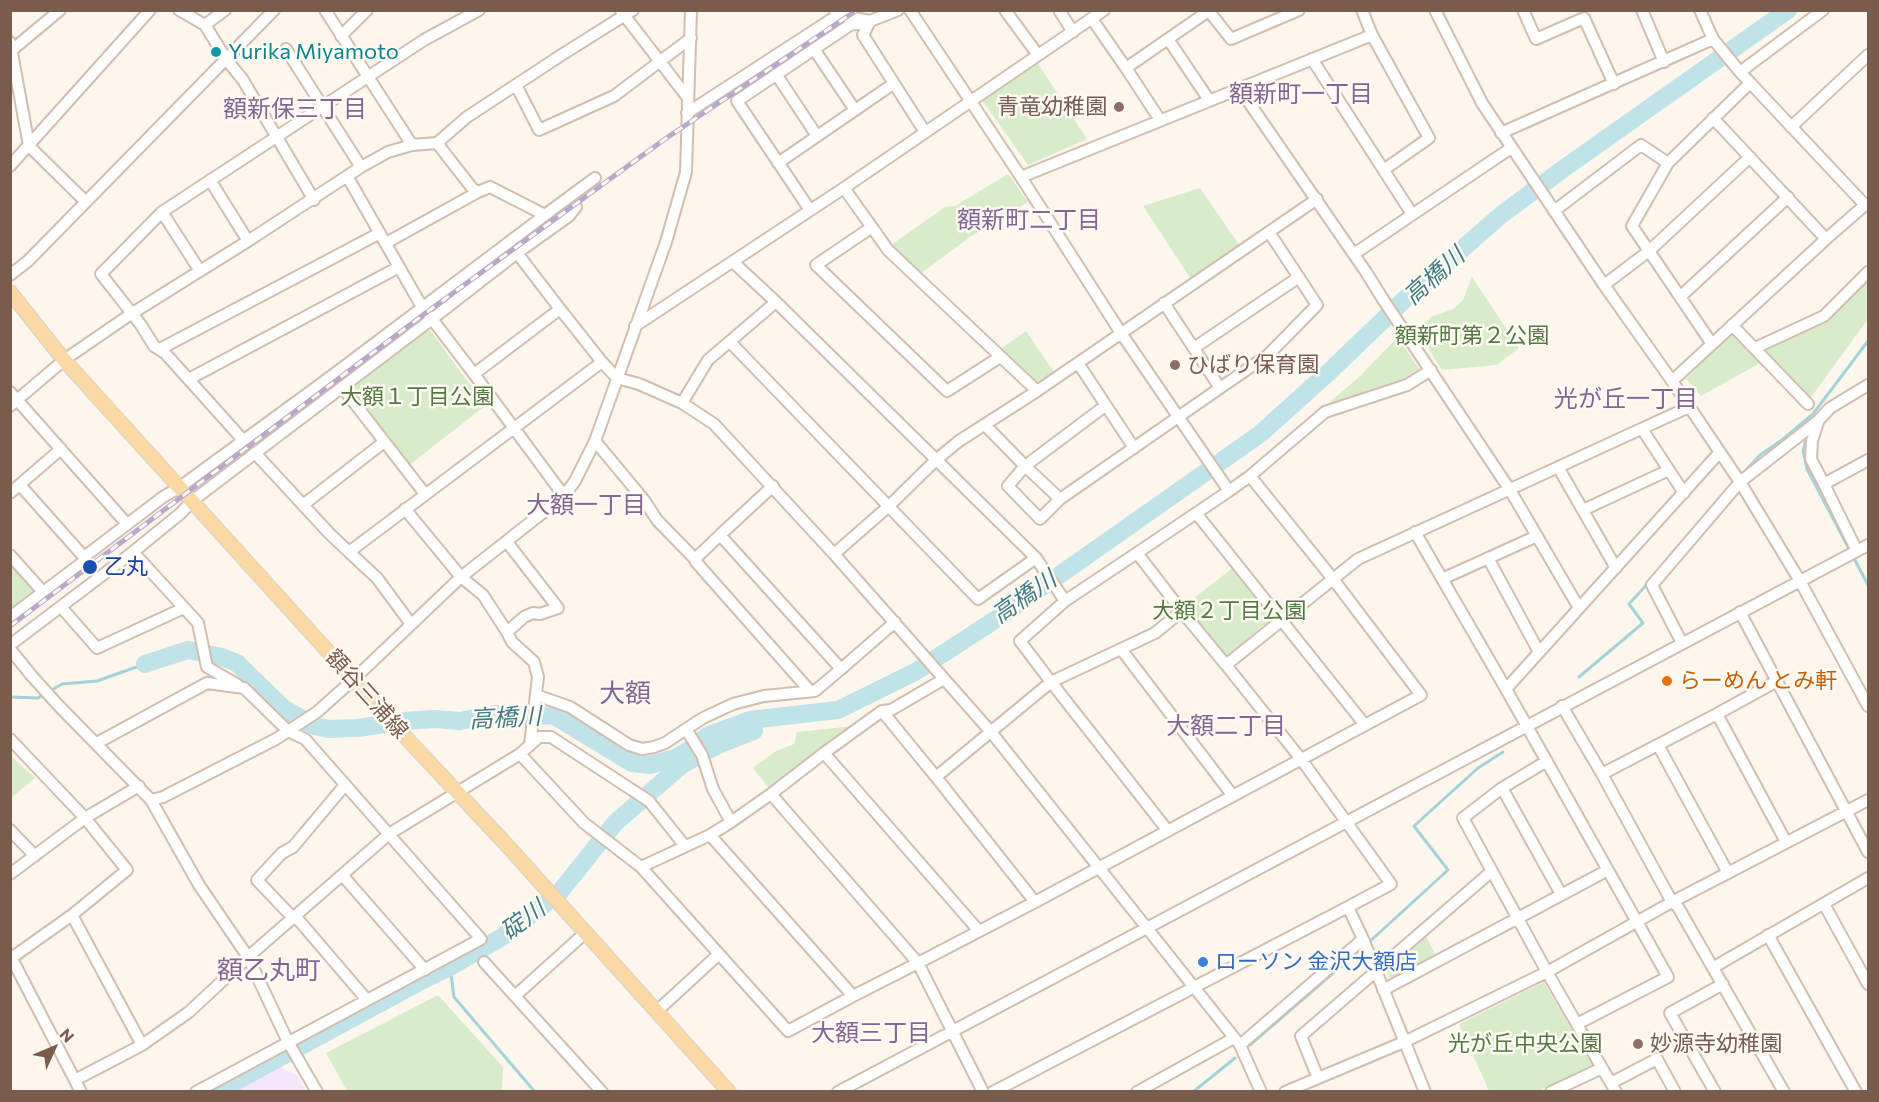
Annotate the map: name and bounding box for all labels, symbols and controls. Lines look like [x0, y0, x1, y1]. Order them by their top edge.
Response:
place label: Yurika Miyamoto [228, 39, 399, 65]
marker: Yurika Miyamoto [209, 45, 223, 59]
district label: 額新町一丁目 [1229, 80, 1373, 108]
place label: 青竜幼稚園 [997, 94, 1107, 120]
district label: 額新保三丁目 [223, 95, 367, 123]
marker: 青竜幼稚園 [1112, 100, 1126, 114]
district label: 額新町二丁目 [957, 206, 1101, 234]
water label: 高橋川 [1398, 241, 1470, 311]
park label: 額新町第２公園 [1395, 323, 1549, 349]
place label: ひばり保育園 [1187, 352, 1319, 378]
marker: ひばり保育園 [1168, 358, 1182, 372]
park label: 大額１丁目公園 [340, 384, 494, 410]
district label: 光が丘一丁目 [1554, 385, 1698, 413]
district label: 大額一丁目 [526, 491, 646, 519]
place label: 乙丸 [104, 554, 148, 580]
marker: 乙丸 [81, 558, 99, 576]
water label: 高橋川 [986, 565, 1062, 629]
park label: 大額２丁目公園 [1152, 598, 1306, 624]
street label: 額谷三浦線 [320, 644, 414, 744]
place label: らーめん とみ軒 [1679, 668, 1837, 694]
marker: らーめん とみ軒 [1660, 674, 1674, 688]
district label: 大額 [599, 677, 651, 709]
water label: 高橋川 [468, 702, 542, 734]
district label: 大額二丁目 [1166, 712, 1286, 740]
water label: 碇川 [495, 894, 551, 946]
place label: ローソン 金沢大額店 [1215, 949, 1417, 975]
district label: 額乙丸町 [217, 954, 321, 986]
marker: ローソン 金沢大額店 [1196, 955, 1210, 969]
north arrow [24, 1018, 84, 1078]
district label: 大額三丁目 [811, 1019, 931, 1047]
text: N [56, 1024, 78, 1046]
park label: 光が丘中央公園 [1448, 1031, 1602, 1057]
place label: 妙源寺幼稚園 [1650, 1031, 1782, 1057]
marker: 妙源寺幼稚園 [1631, 1037, 1645, 1051]

